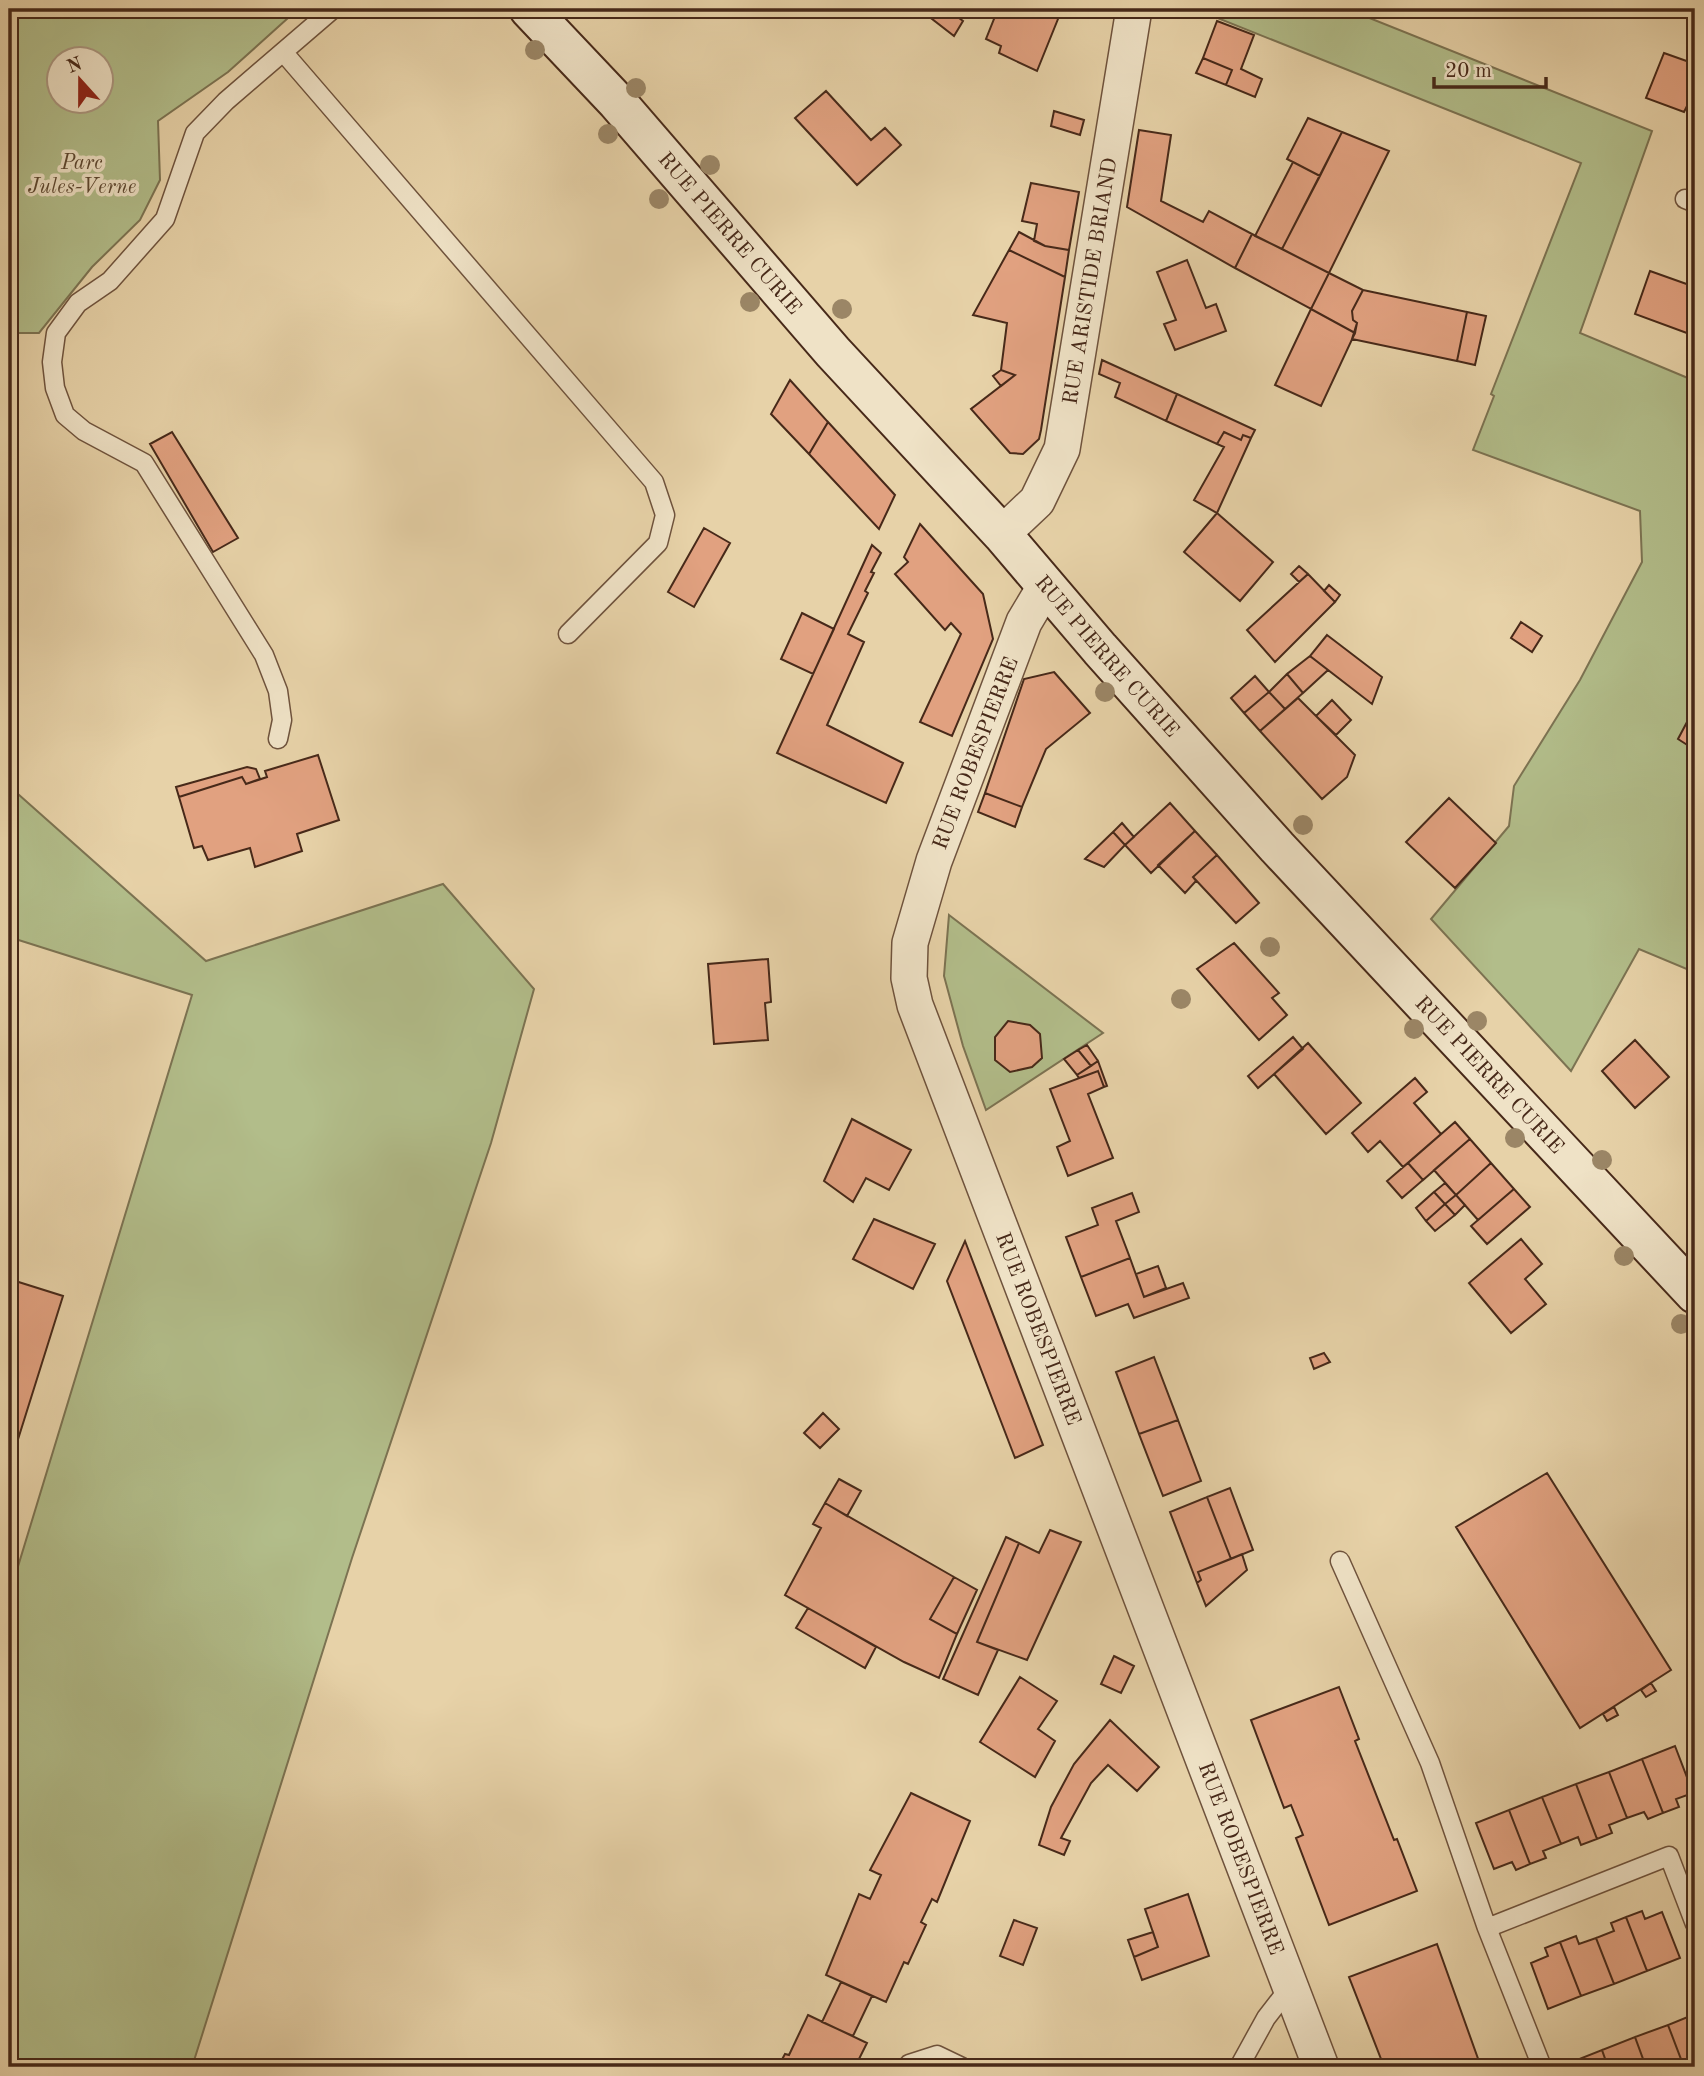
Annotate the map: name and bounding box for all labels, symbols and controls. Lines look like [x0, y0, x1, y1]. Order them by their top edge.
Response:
north arrow [46, 46, 116, 116]
scale bar [1434, 46, 1546, 90]
text: N [65, 55, 85, 78]
text: 20 m [1445, 61, 1492, 82]
street label: RUE PIERRE CURIE [653, 149, 805, 319]
park label: Parc Jules-Verne [28, 153, 136, 198]
street label: RUE ARISTIDE BRIAND [1060, 156, 1122, 406]
street label: RUE PIERRE CURIE [1030, 572, 1182, 742]
street label: RUE ROBESPIERRE [930, 654, 1023, 853]
street label: RUE PIERRE CURIE [1410, 993, 1567, 1158]
street label: RUE ROBESPIERRE [991, 1230, 1084, 1428]
street label: RUE ROBESPIERRE [1193, 1760, 1286, 1958]

